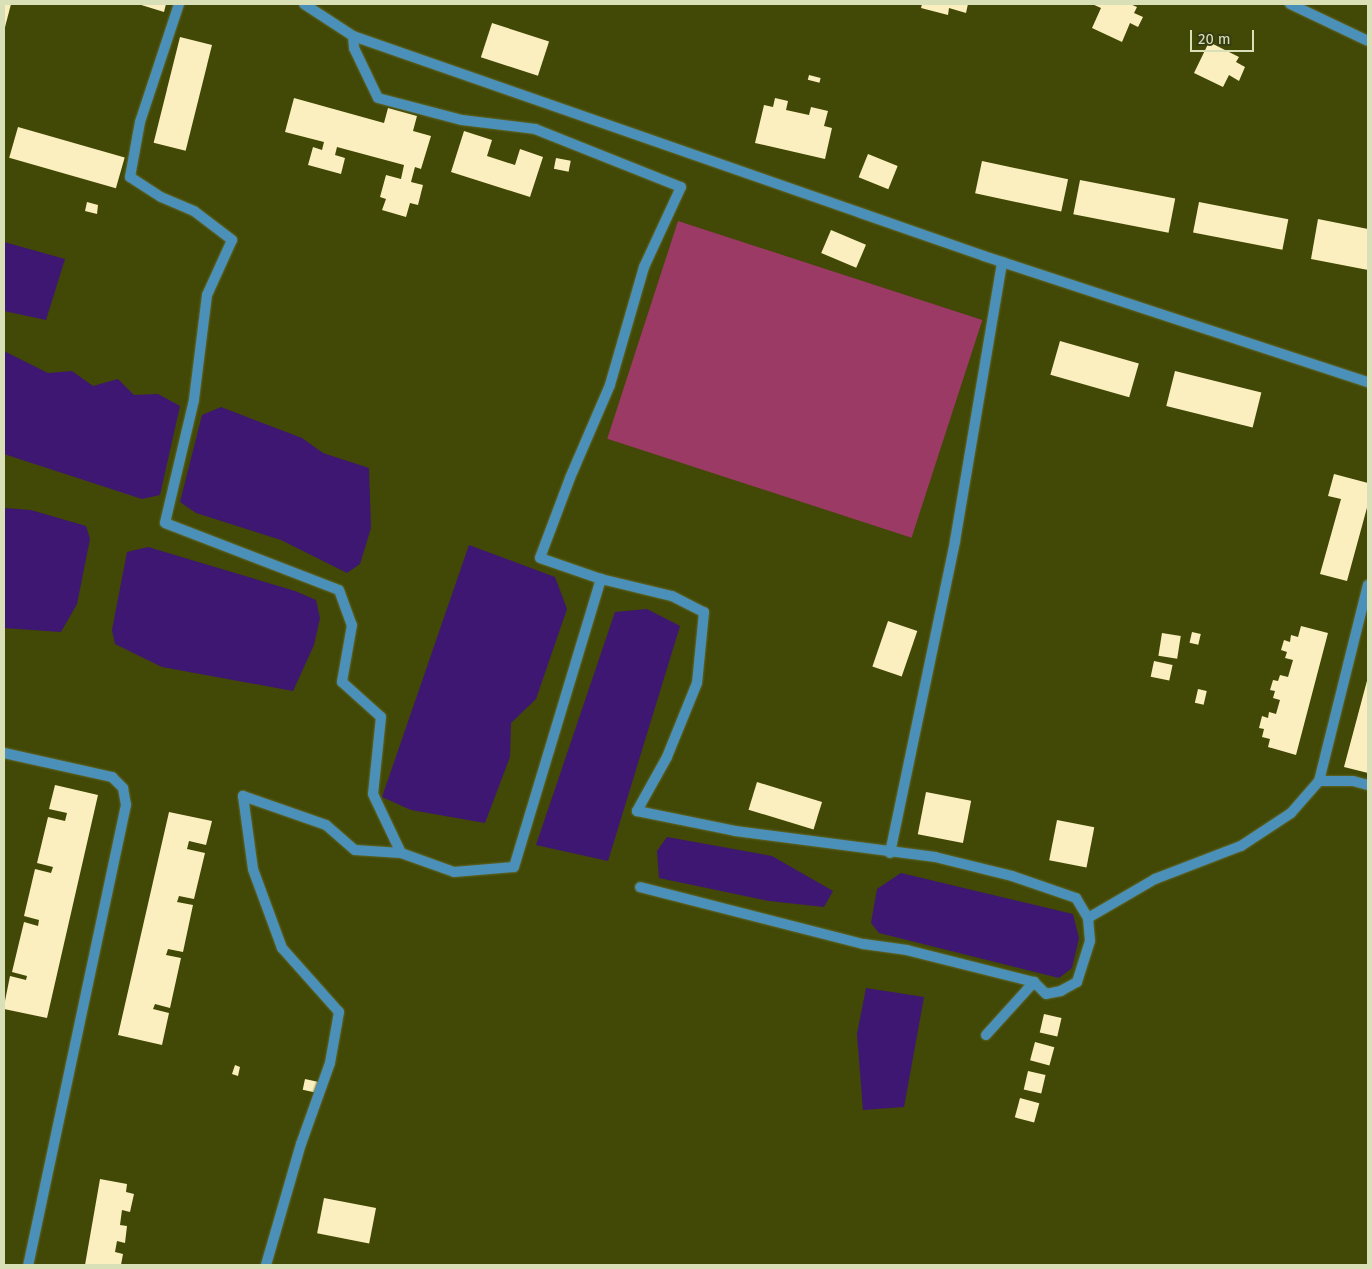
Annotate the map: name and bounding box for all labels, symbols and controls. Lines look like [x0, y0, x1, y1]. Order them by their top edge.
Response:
scale bar [1192, 20, 1256, 52]
text: 20 m [1198, 30, 1231, 48]

